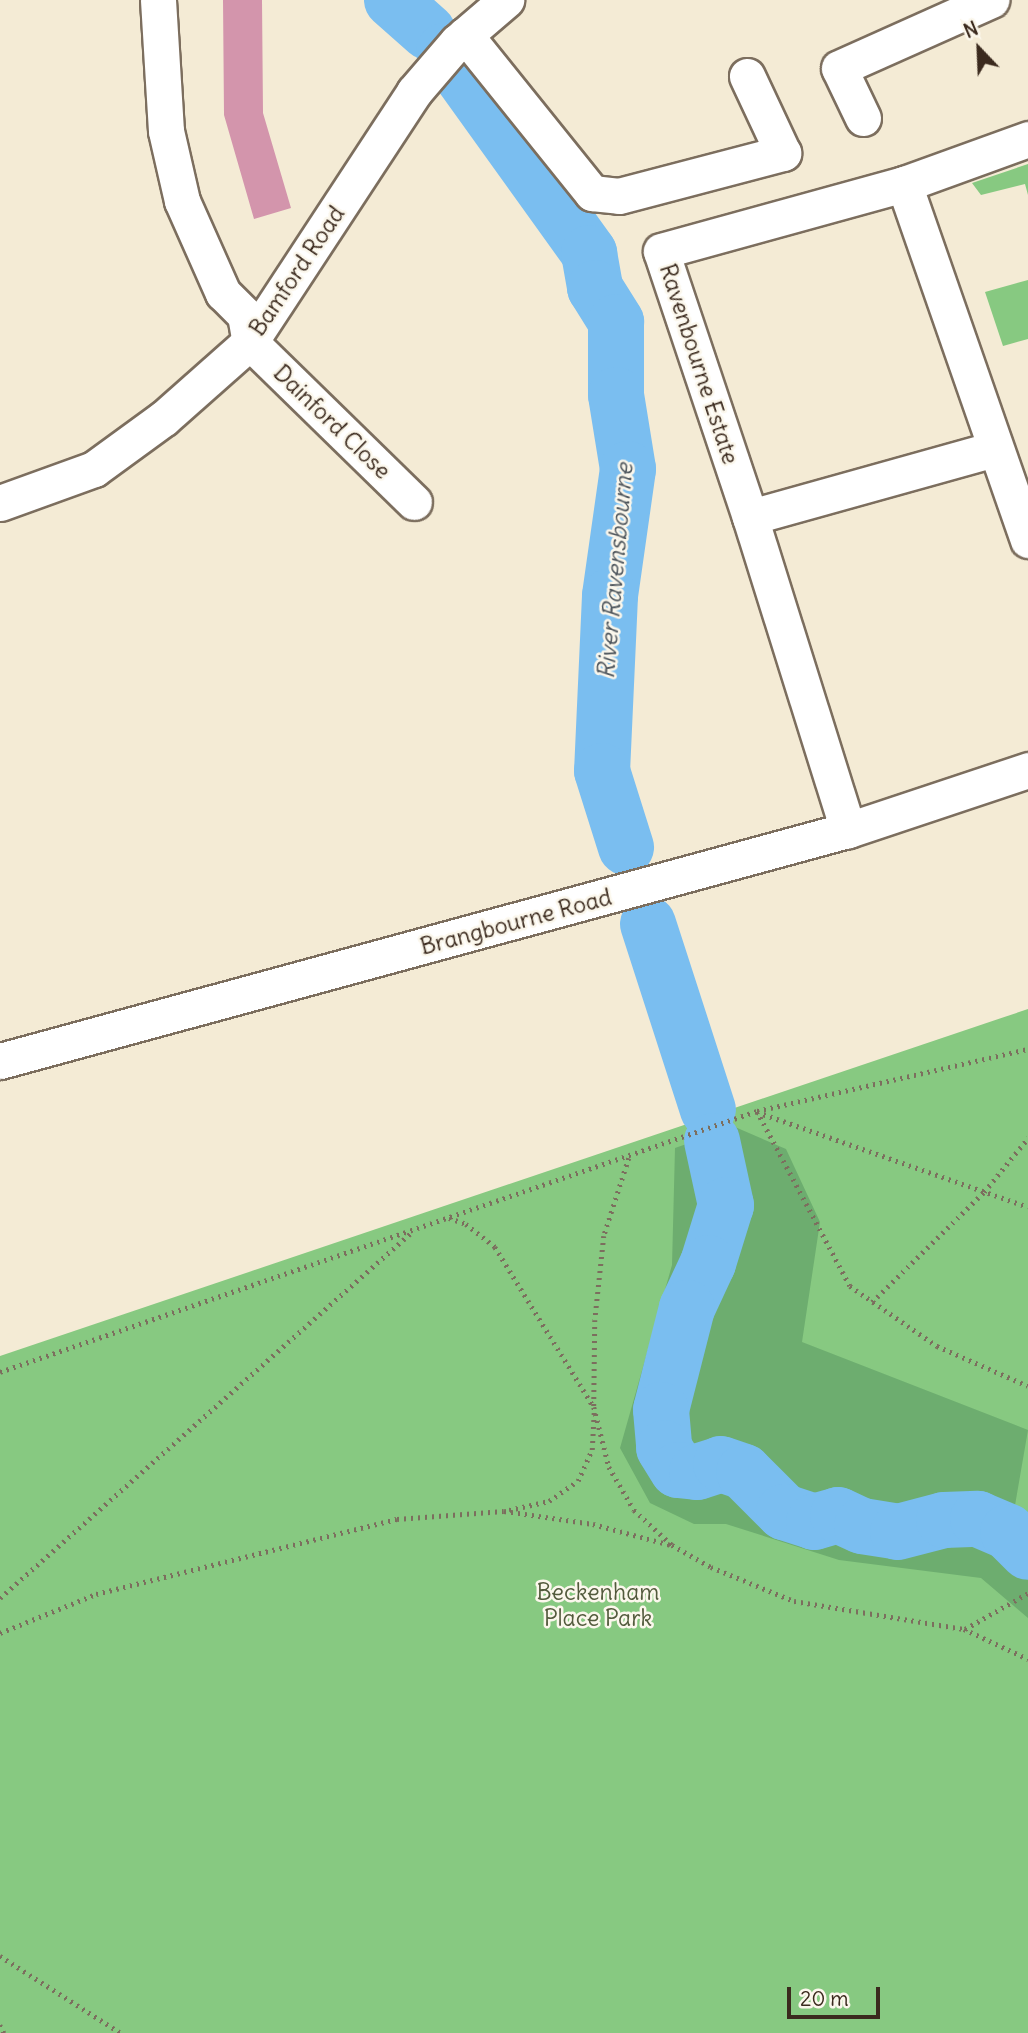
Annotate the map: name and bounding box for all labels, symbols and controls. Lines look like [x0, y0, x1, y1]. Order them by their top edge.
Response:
north arrow [944, 14, 1014, 84]
text: N [960, 16, 982, 43]
street label: Bamford Road [243, 201, 351, 341]
street label: Ravenbourne Estate [654, 260, 744, 468]
street label: Dainford Close [268, 359, 396, 485]
water label: River Ravensbourne [591, 462, 639, 680]
street label: Brangbourne Road [417, 883, 615, 961]
park label: Beckenham Place Park [536, 1578, 660, 1632]
scale bar [790, 1974, 883, 2018]
text: 20 m [800, 1985, 849, 2012]

